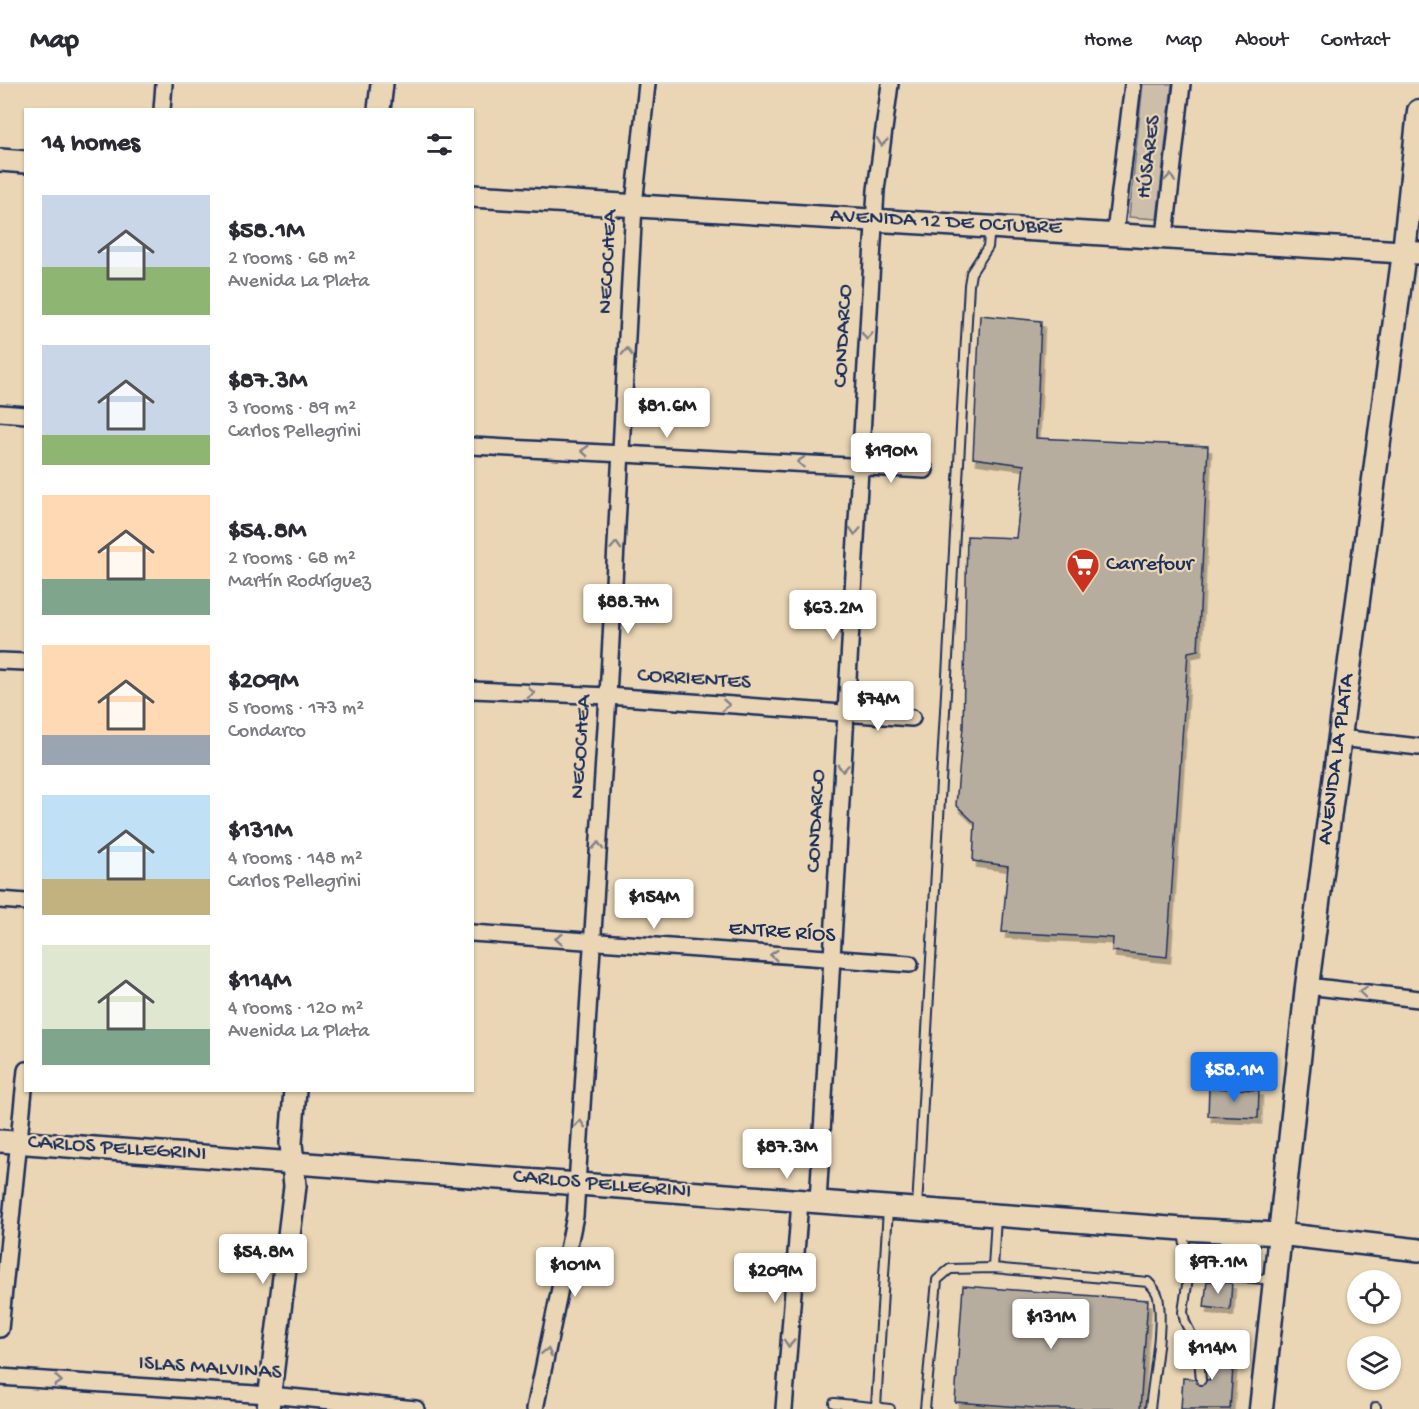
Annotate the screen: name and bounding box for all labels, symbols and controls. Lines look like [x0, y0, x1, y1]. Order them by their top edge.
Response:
text: Map [30, 25, 79, 58]
text: Home [1084, 29, 1132, 54]
text: Map [1165, 29, 1202, 54]
text: About [1235, 29, 1288, 54]
text: Contact [1321, 29, 1389, 54]
street label: HÚSARES [1132, 113, 1168, 200]
icon: filters [423, 128, 456, 161]
text: 14 homes [42, 129, 140, 160]
one-way arrow [876, 137, 889, 147]
one-way arrow [1164, 173, 1176, 182]
street label: AVENIDA 12 DE OCTUBRE [829, 204, 1064, 242]
street label: NECOCHEA [593, 208, 625, 315]
text: $58.1M [228, 217, 304, 248]
icon: home [90, 219, 162, 291]
text: 2 rooms · 68 m² [228, 248, 356, 271]
text: Avenida La Plata [228, 271, 369, 294]
street label: CONDARCO [828, 284, 860, 388]
one-way arrow [860, 332, 873, 341]
one-way arrow [620, 347, 633, 356]
text: $87.3M [228, 367, 307, 398]
icon: home [90, 369, 162, 441]
pin: $81.6M [618, 388, 716, 439]
text: $81.6M [638, 396, 696, 419]
text: 3 rooms · 89 m² [228, 398, 356, 421]
text: Carlos Pellegrini [228, 421, 361, 444]
pin: $190M [849, 433, 933, 484]
text: $190M [865, 441, 917, 464]
one-way arrow [580, 445, 589, 458]
one-way arrow [796, 455, 805, 468]
text: $54.8M [228, 517, 306, 548]
icon: home [90, 519, 162, 591]
one-way arrow [849, 527, 862, 536]
one-way arrow [610, 542, 623, 551]
supermarket icon: Carrefour [1065, 547, 1101, 594]
text: 2 rooms · 68 m² [228, 548, 356, 571]
place label: Carrefour [1106, 552, 1196, 578]
text: Martín Rodríguez [228, 571, 371, 594]
pin: $88.7M [579, 584, 677, 635]
pin: $63.2M [784, 590, 882, 641]
text: $88.7M [597, 592, 659, 615]
text: $63.2M [803, 598, 863, 621]
street label: CORRIENTES [636, 663, 753, 697]
text: $209M [228, 667, 298, 698]
icon: home [90, 669, 162, 741]
street label: AVENIDA LA PLATA [1313, 671, 1361, 846]
pin: $74M [842, 681, 914, 732]
one-way arrow [526, 686, 535, 699]
text: $74M [857, 689, 899, 712]
street label: NECOCHEA [565, 693, 599, 800]
text: 5 rooms · 173 m² [228, 698, 364, 721]
one-way arrow [721, 698, 730, 711]
text: Condarco [228, 721, 306, 744]
one-way arrow [836, 763, 849, 772]
street label: CONDARCO [801, 769, 833, 873]
text: $131M [228, 817, 292, 848]
icon: home [90, 819, 162, 891]
one-way arrow [591, 841, 604, 850]
text: 4 rooms · 148 m² [228, 848, 363, 871]
text: Carlos Pellegrini [228, 871, 361, 894]
pin: $154M [612, 879, 696, 930]
text: $154M [629, 887, 679, 910]
street label: ENTRE RÍOS [728, 916, 837, 950]
one-way arrow [554, 933, 563, 946]
one-way arrow [770, 948, 779, 961]
text: $114M [228, 967, 291, 998]
icon: home [90, 969, 162, 1041]
one-way arrow [1358, 986, 1368, 999]
text: 4 rooms · 120 m² [228, 998, 363, 1021]
text: Avenida La Plata [228, 1021, 369, 1044]
pin: $58.1M [1185, 1052, 1283, 1103]
text: $58.1M [1205, 1060, 1263, 1083]
one-way arrow [574, 1120, 587, 1129]
pin: $87.3M [738, 1129, 836, 1180]
street label: CARLOS PELLEGRINI [27, 1130, 207, 1168]
text: $87.3M [757, 1137, 817, 1160]
street label: CARLOS PELLEGRINI [512, 1164, 692, 1206]
pin: $54.8M [214, 1234, 312, 1285]
text: $54.8M [233, 1242, 293, 1265]
pin: $97.1M [1169, 1244, 1267, 1295]
pin: $101M [533, 1247, 617, 1298]
text: $97.1M [1189, 1252, 1247, 1275]
pin: $209M [733, 1253, 817, 1304]
text: $101M [550, 1255, 600, 1278]
text: $209M [748, 1261, 802, 1284]
map controls [1347, 1270, 1401, 1390]
button: locate [1347, 1270, 1401, 1324]
pin: $131M [1009, 1299, 1093, 1350]
text: $131M [1026, 1307, 1076, 1330]
pin: $114M [1170, 1330, 1254, 1381]
button: layers [1347, 1336, 1401, 1390]
one-way arrow [783, 1338, 796, 1347]
text: $114M [1188, 1338, 1236, 1361]
one-way arrow [540, 1347, 553, 1357]
street label: ISLAS MALVINAS [138, 1351, 283, 1387]
one-way arrow [54, 1374, 63, 1387]

